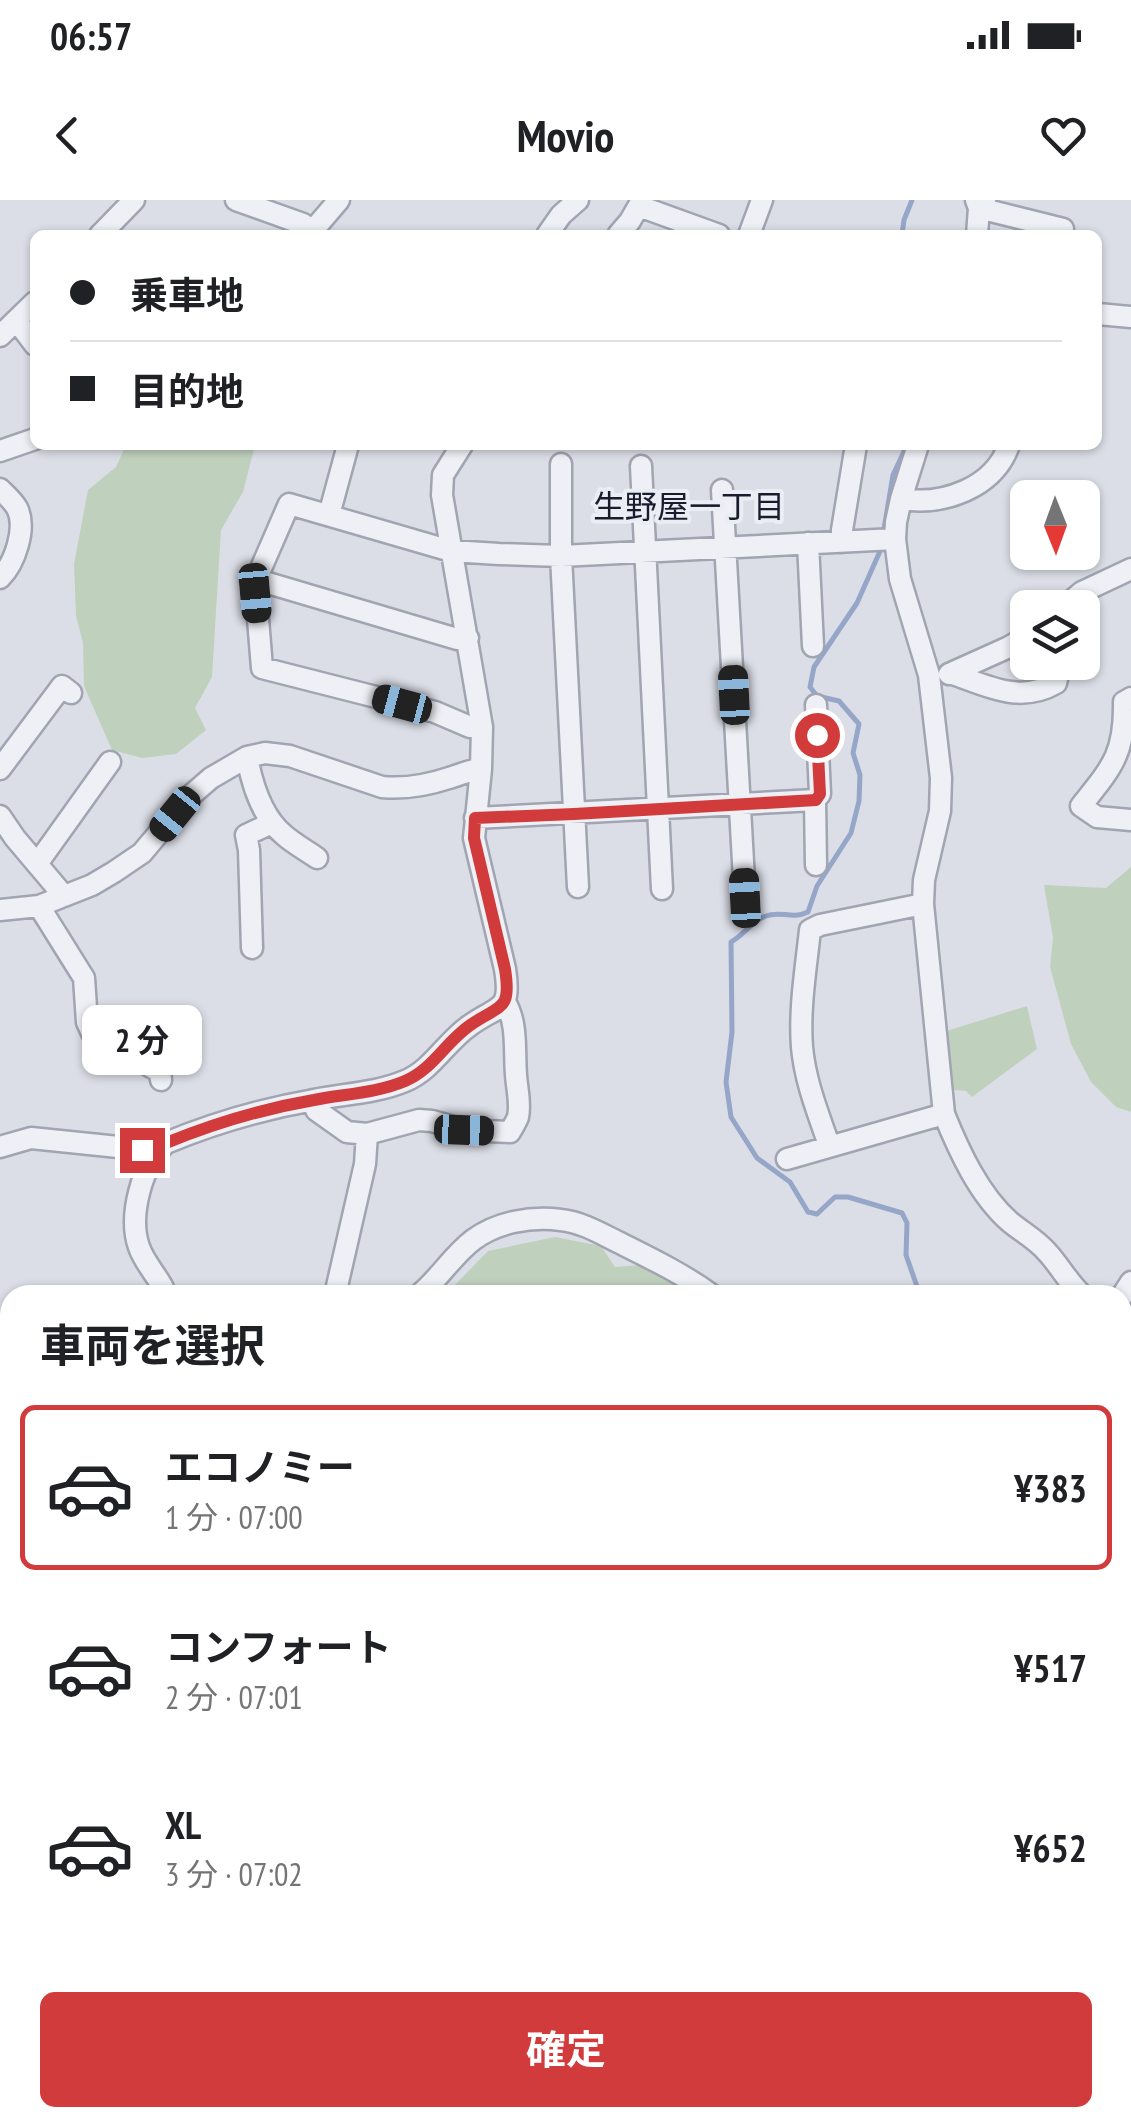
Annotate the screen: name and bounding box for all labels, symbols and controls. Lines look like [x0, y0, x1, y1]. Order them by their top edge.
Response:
text: 06:57 [50, 11, 132, 60]
text: Movio [517, 106, 614, 164]
icon: back [40, 108, 95, 163]
icon: heart [1036, 108, 1091, 163]
text: 乗車地 [130, 270, 244, 319]
text: 目的地 [130, 366, 244, 415]
north arrow [1010, 480, 1100, 570]
map controls [1010, 480, 1100, 680]
district label: 生野屋一丁目 [593, 485, 785, 527]
car [237, 562, 273, 624]
button: layers [1010, 590, 1100, 680]
car [717, 664, 751, 726]
car [369, 682, 435, 726]
route start [795, 713, 840, 758]
car [144, 781, 206, 847]
car [728, 867, 762, 929]
callout: 2 分 [82, 1005, 202, 1075]
text: 2 分 [115, 1019, 169, 1061]
car [433, 1114, 495, 1146]
route end [120, 1128, 165, 1173]
text: 車両を選択 [40, 1316, 265, 1374]
text: エコノミー [165, 1442, 355, 1491]
icon: car [45, 1443, 135, 1533]
text: ¥383 [1014, 1463, 1087, 1512]
text: 1 分 · 07:00 [165, 1496, 303, 1538]
text: コンフォート [165, 1622, 392, 1671]
icon: car [45, 1623, 135, 1713]
text: ¥517 [1014, 1643, 1087, 1692]
text: 2 分 · 07:01 [165, 1676, 303, 1718]
text: XL [165, 1800, 201, 1849]
icon: car [45, 1803, 135, 1893]
text: ¥652 [1014, 1823, 1087, 1872]
text: 3 分 · 07:02 [165, 1853, 303, 1895]
button: 確定 [40, 1992, 1092, 2107]

